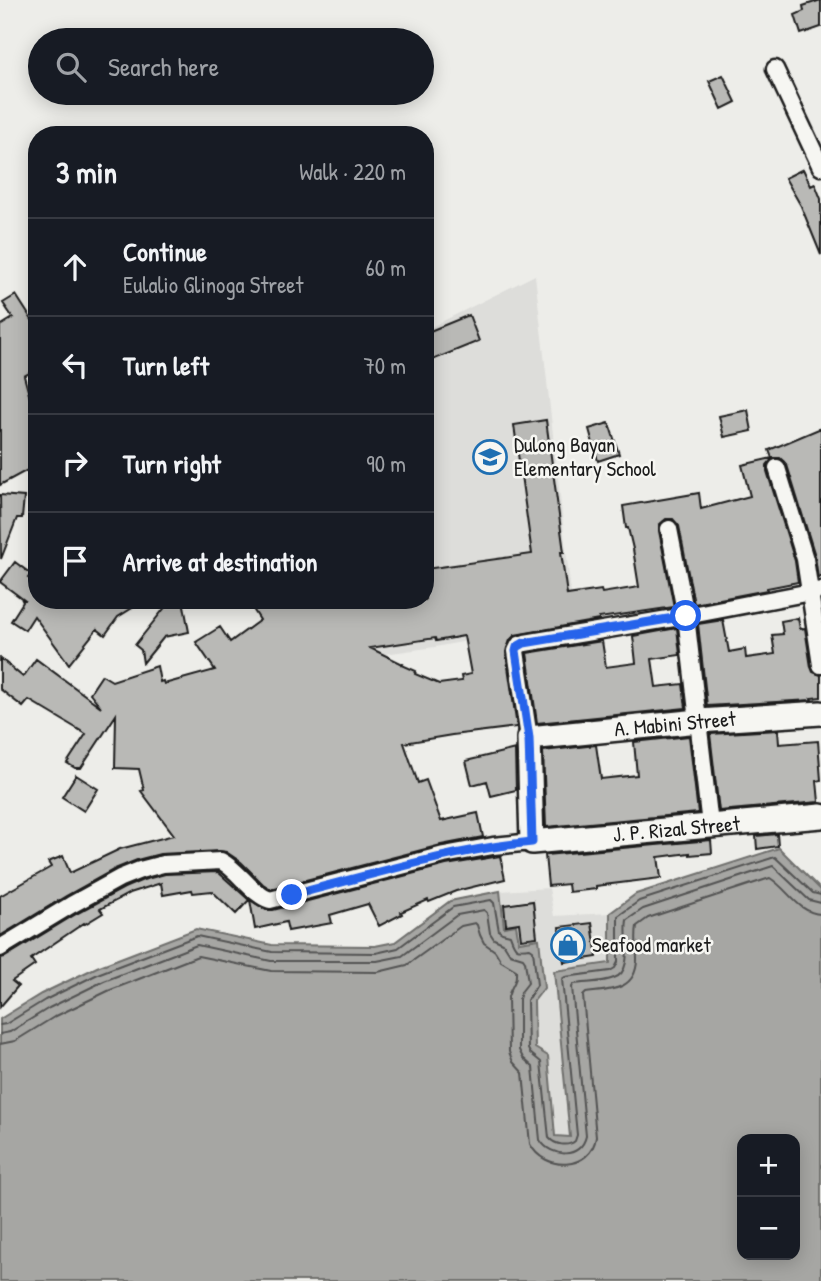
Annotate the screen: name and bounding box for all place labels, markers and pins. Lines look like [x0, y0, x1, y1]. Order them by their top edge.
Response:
place label: Dulong Bayan Elementary School [514, 430, 656, 483]
school or university icon: Dulong Bayan Elementary School [471, 438, 509, 476]
shop icon: Seafood market [549, 926, 587, 964]
place label: Seafood market [592, 930, 711, 959]

